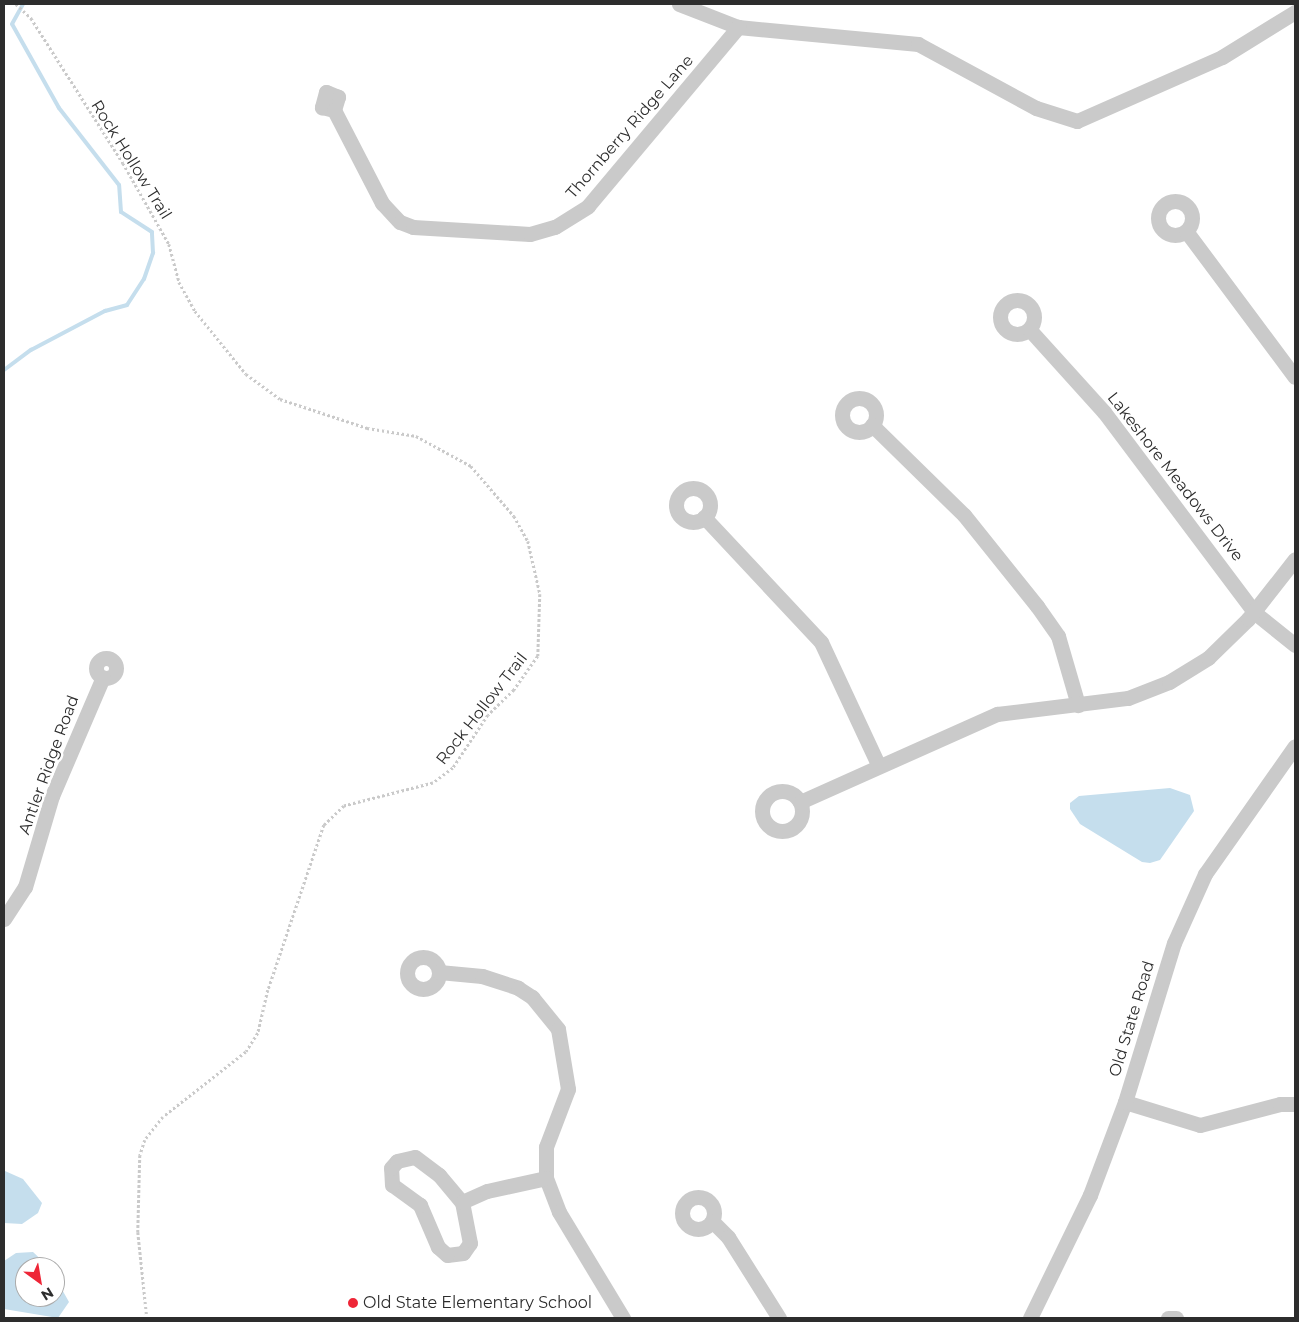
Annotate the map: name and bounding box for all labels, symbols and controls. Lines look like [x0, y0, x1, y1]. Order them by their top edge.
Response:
street label: Thornberry Ridge Lane [562, 51, 698, 203]
street label: Rock Hollow Trail [87, 97, 175, 223]
street label: Lakeshore Meadows Drive [1103, 389, 1247, 565]
street label: Rock Hollow Trail [432, 649, 532, 769]
street label: Antler Ridge Road [15, 693, 83, 837]
street label: Old State Road [1105, 959, 1159, 1079]
north arrow [15, 1257, 65, 1307]
text: N [38, 1283, 57, 1305]
place label: Old State Elementary School [363, 1293, 592, 1313]
marker: Old State Elementary School [347, 1297, 359, 1309]

